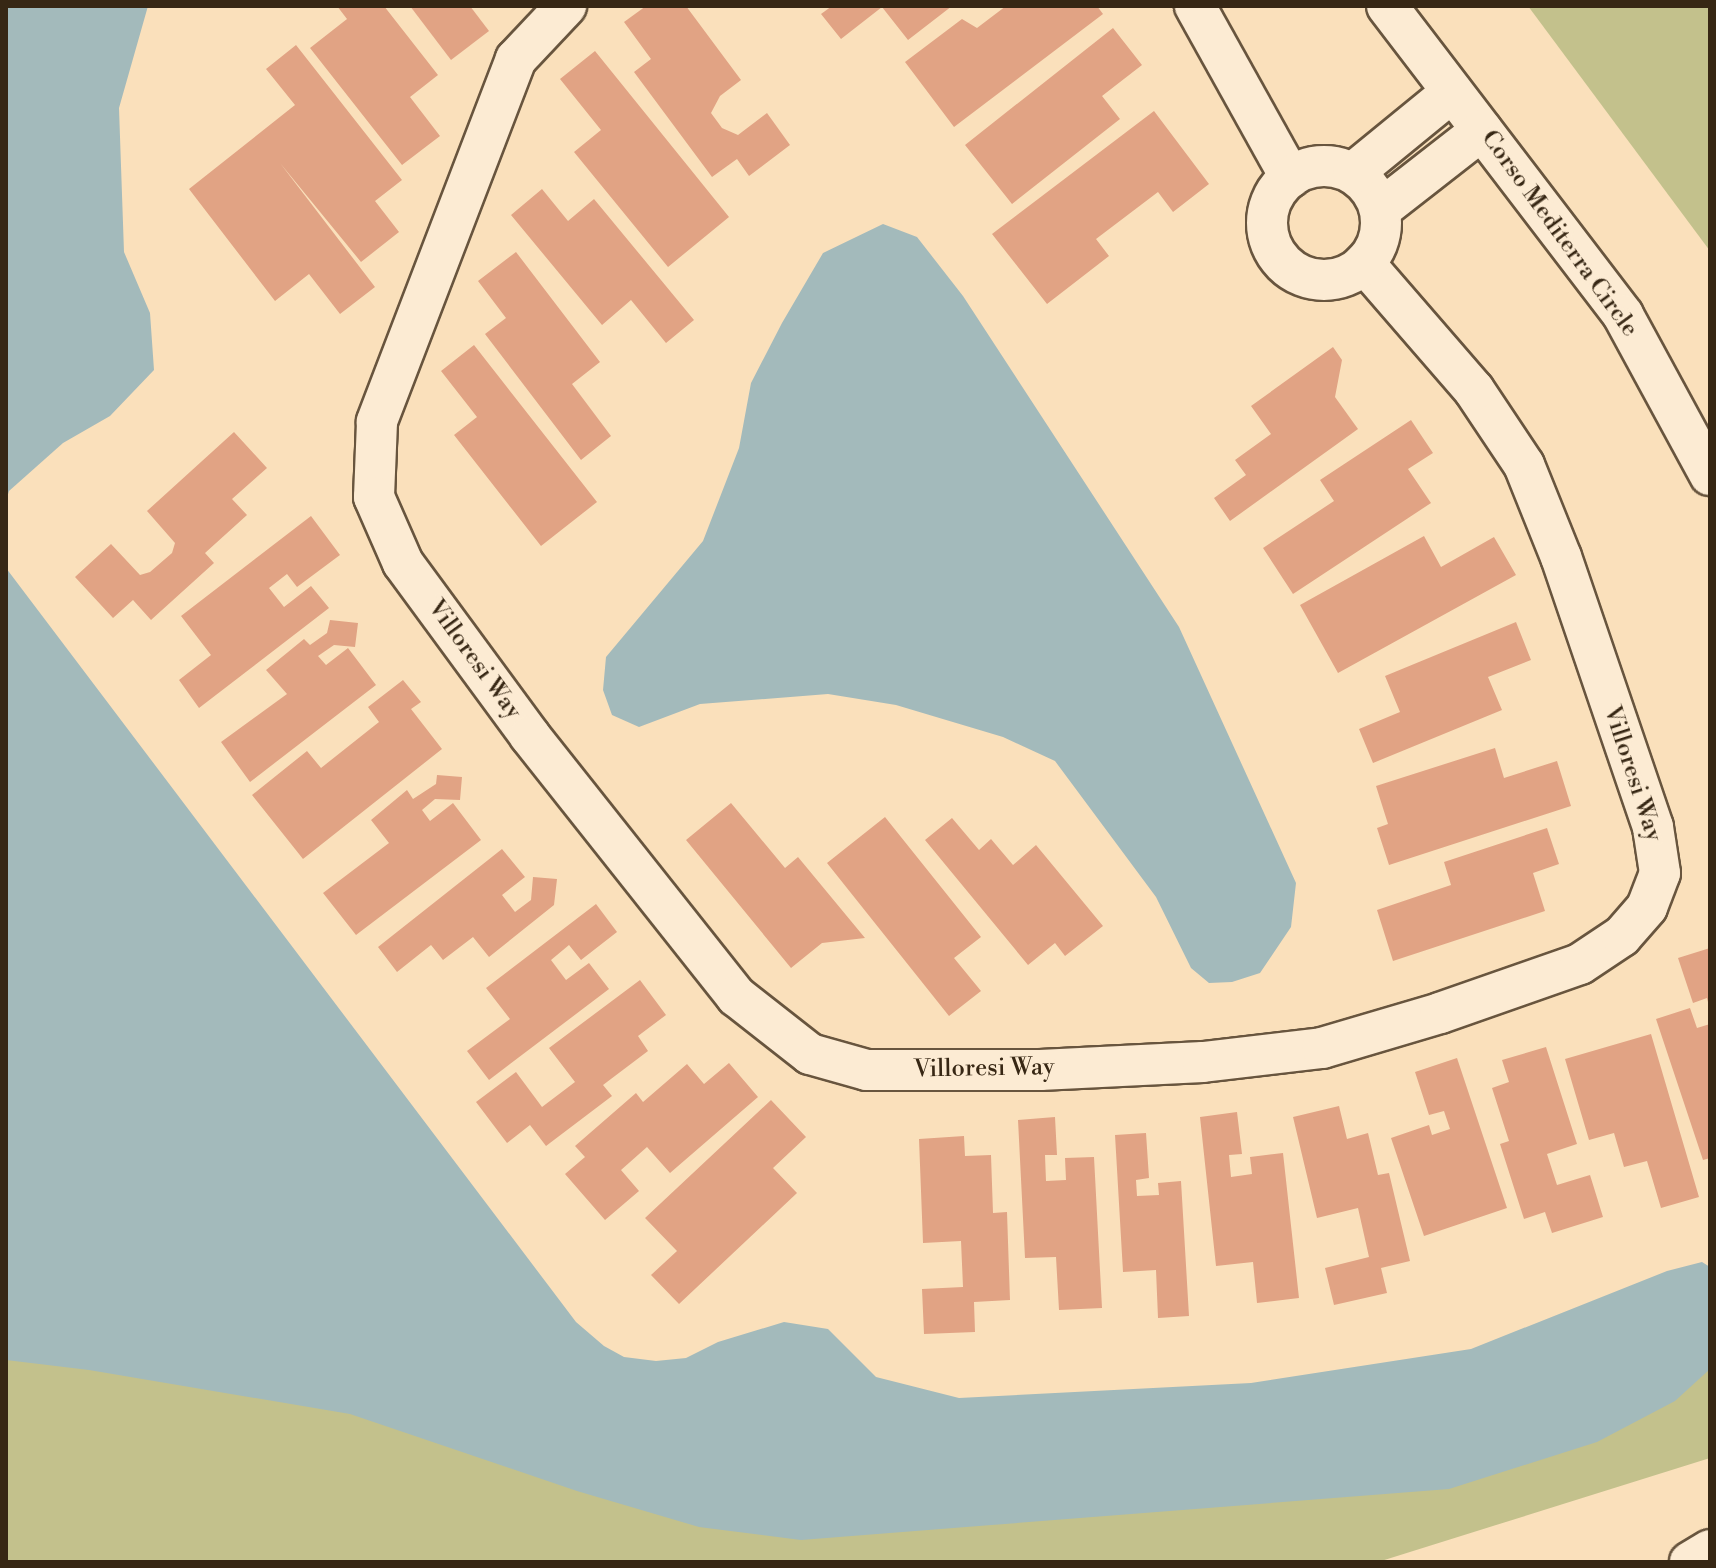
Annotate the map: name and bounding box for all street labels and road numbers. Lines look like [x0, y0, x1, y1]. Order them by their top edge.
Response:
street label: Corso Mediterra Circle [1474, 125, 1644, 343]
street label: Villoresi Way [421, 595, 527, 725]
street label: Villoresi Way [1597, 703, 1667, 845]
street label: Villoresi Way [913, 1053, 1055, 1085]

